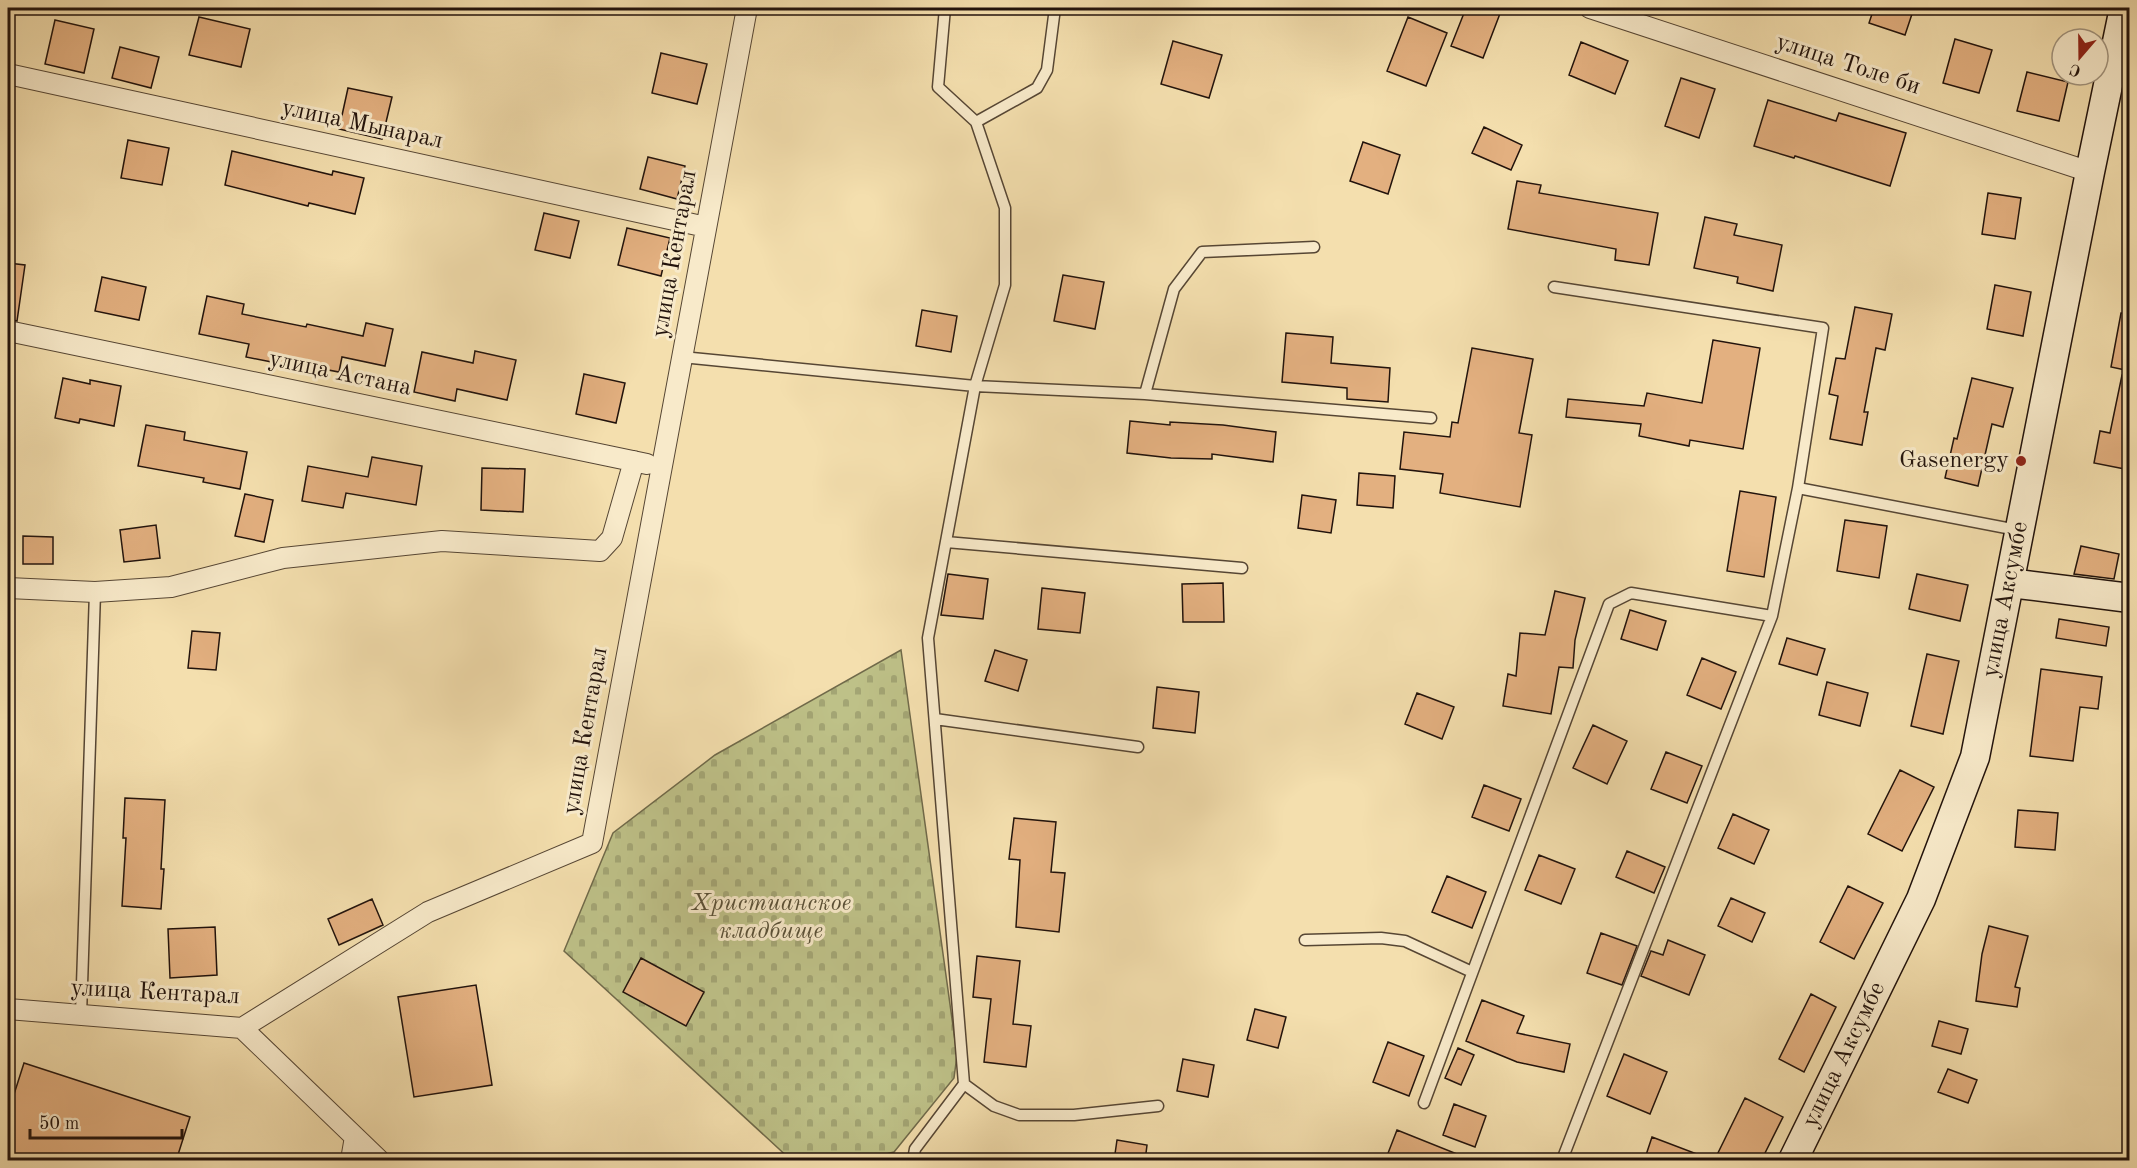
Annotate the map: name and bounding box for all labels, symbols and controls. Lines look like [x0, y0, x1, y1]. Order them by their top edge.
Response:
north arrow [2050, 27, 2110, 87]
street label: улица Толе би [1773, 30, 1923, 100]
text: С [2068, 60, 2083, 79]
street label: улица Мынарал [279, 96, 445, 154]
street label: улица Кентарал [648, 169, 702, 339]
street label: улица Астана [267, 347, 414, 401]
place label: Gasenergy [1899, 449, 2009, 473]
marker: Gasenergy [2014, 454, 2028, 468]
street label: улица Аксумбе [1979, 520, 2033, 680]
street label: улица Кентарал [559, 646, 613, 816]
park label: Христианское кладбище [691, 892, 852, 944]
street label: улица Кентарал [70, 977, 240, 1009]
street label: улица Аксумбе [1799, 978, 1890, 1131]
scale bar [30, 1102, 182, 1140]
text: 50 m [39, 1115, 79, 1133]

